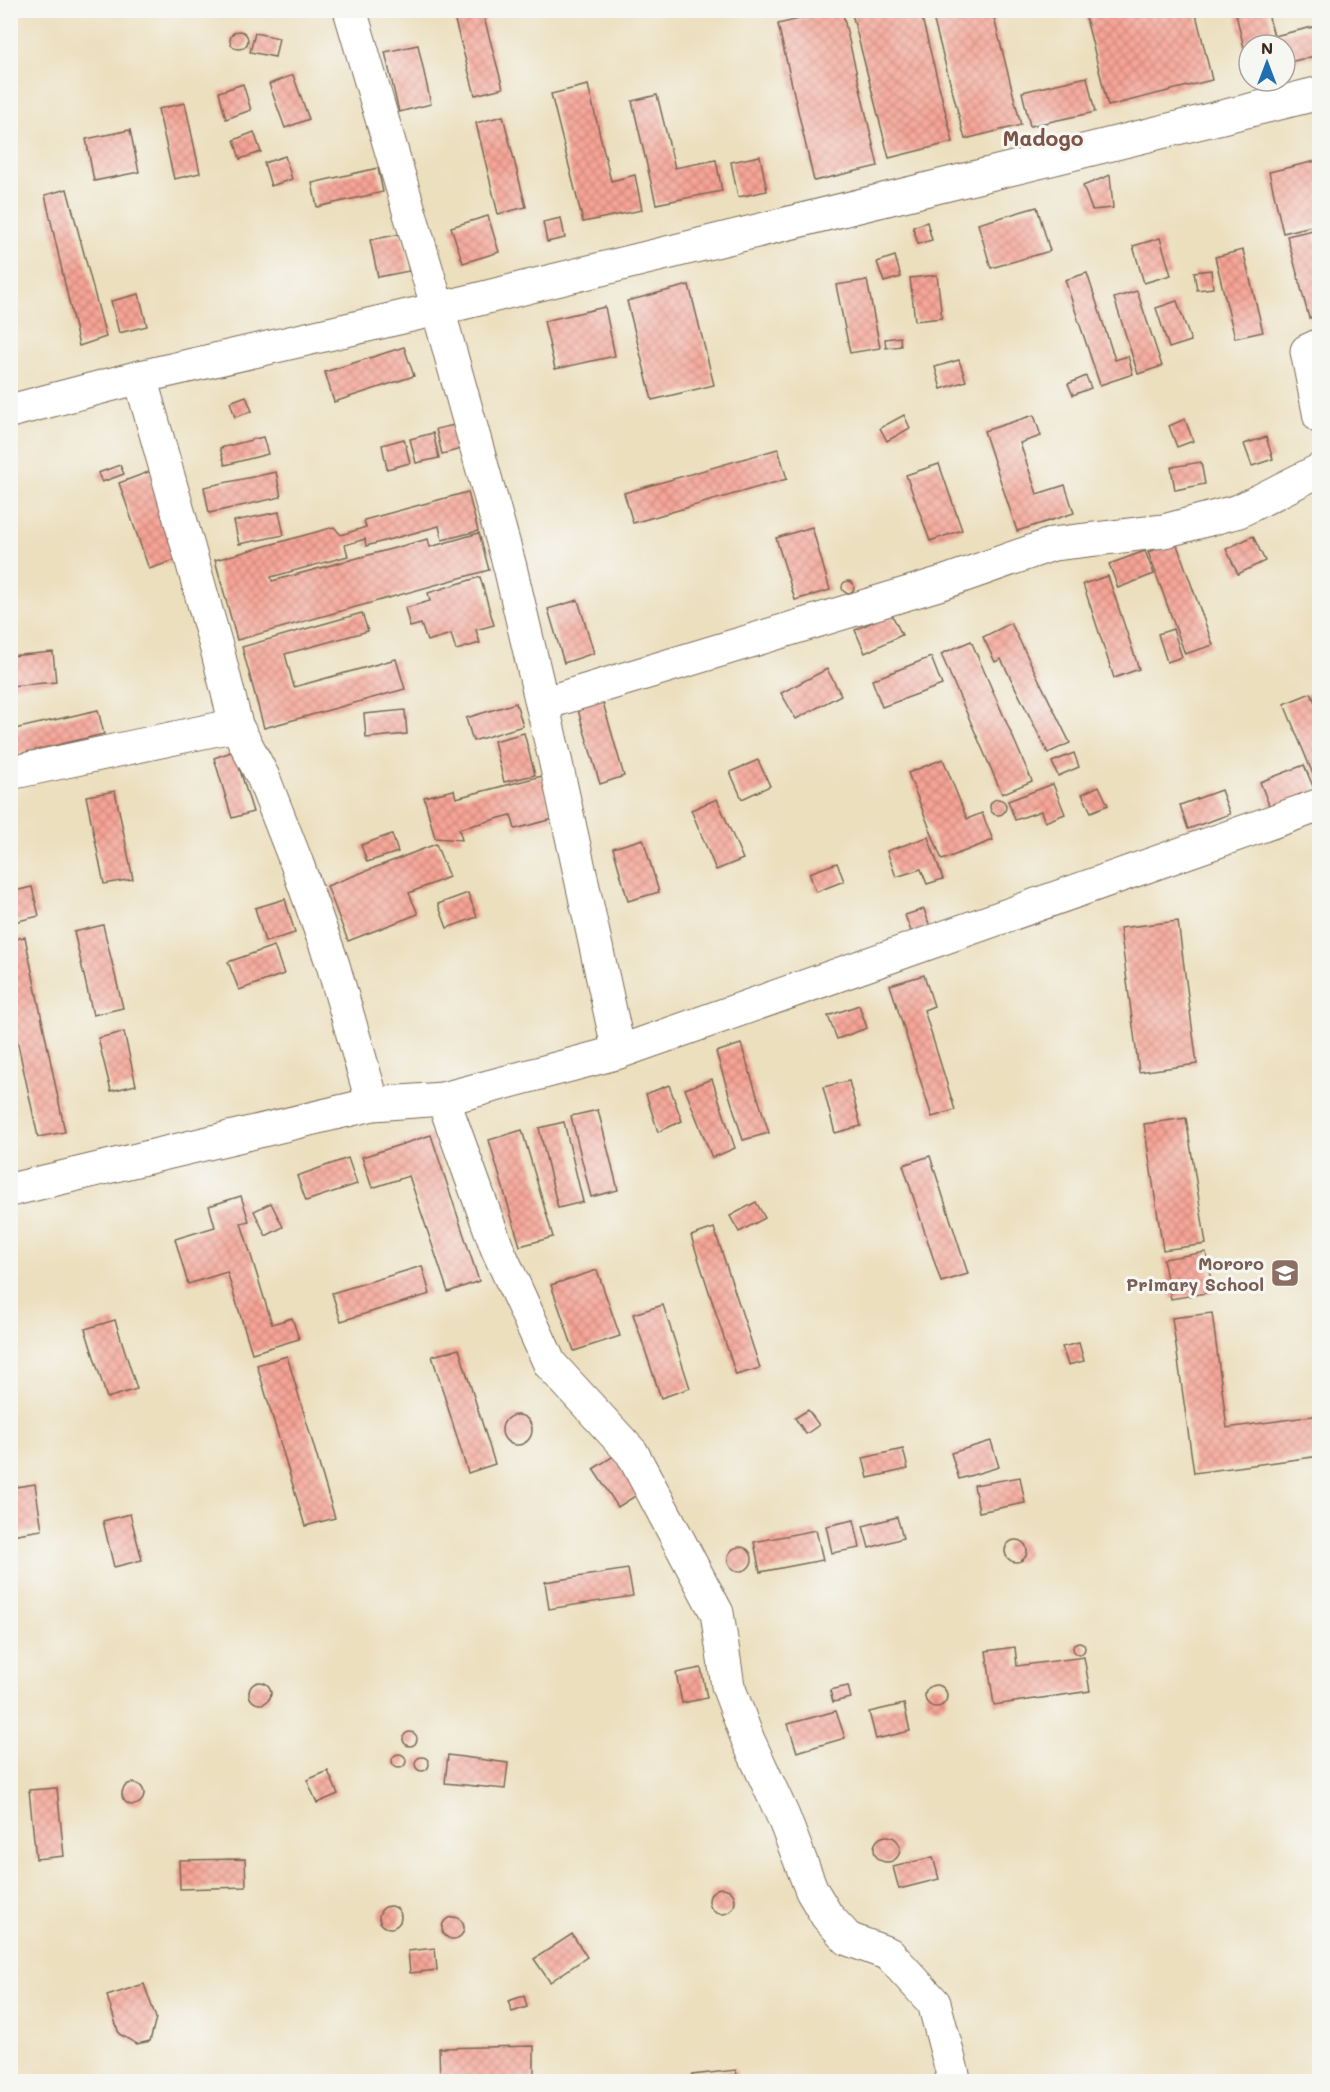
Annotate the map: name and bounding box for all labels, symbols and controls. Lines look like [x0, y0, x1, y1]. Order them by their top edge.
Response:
north arrow [1237, 33, 1297, 93]
text: N [1261, 37, 1273, 58]
district label: Madogo [1002, 124, 1084, 151]
place label: Mororo Primary School [1126, 1251, 1264, 1296]
school or university icon: Mororo Primary School [1269, 1257, 1301, 1289]

